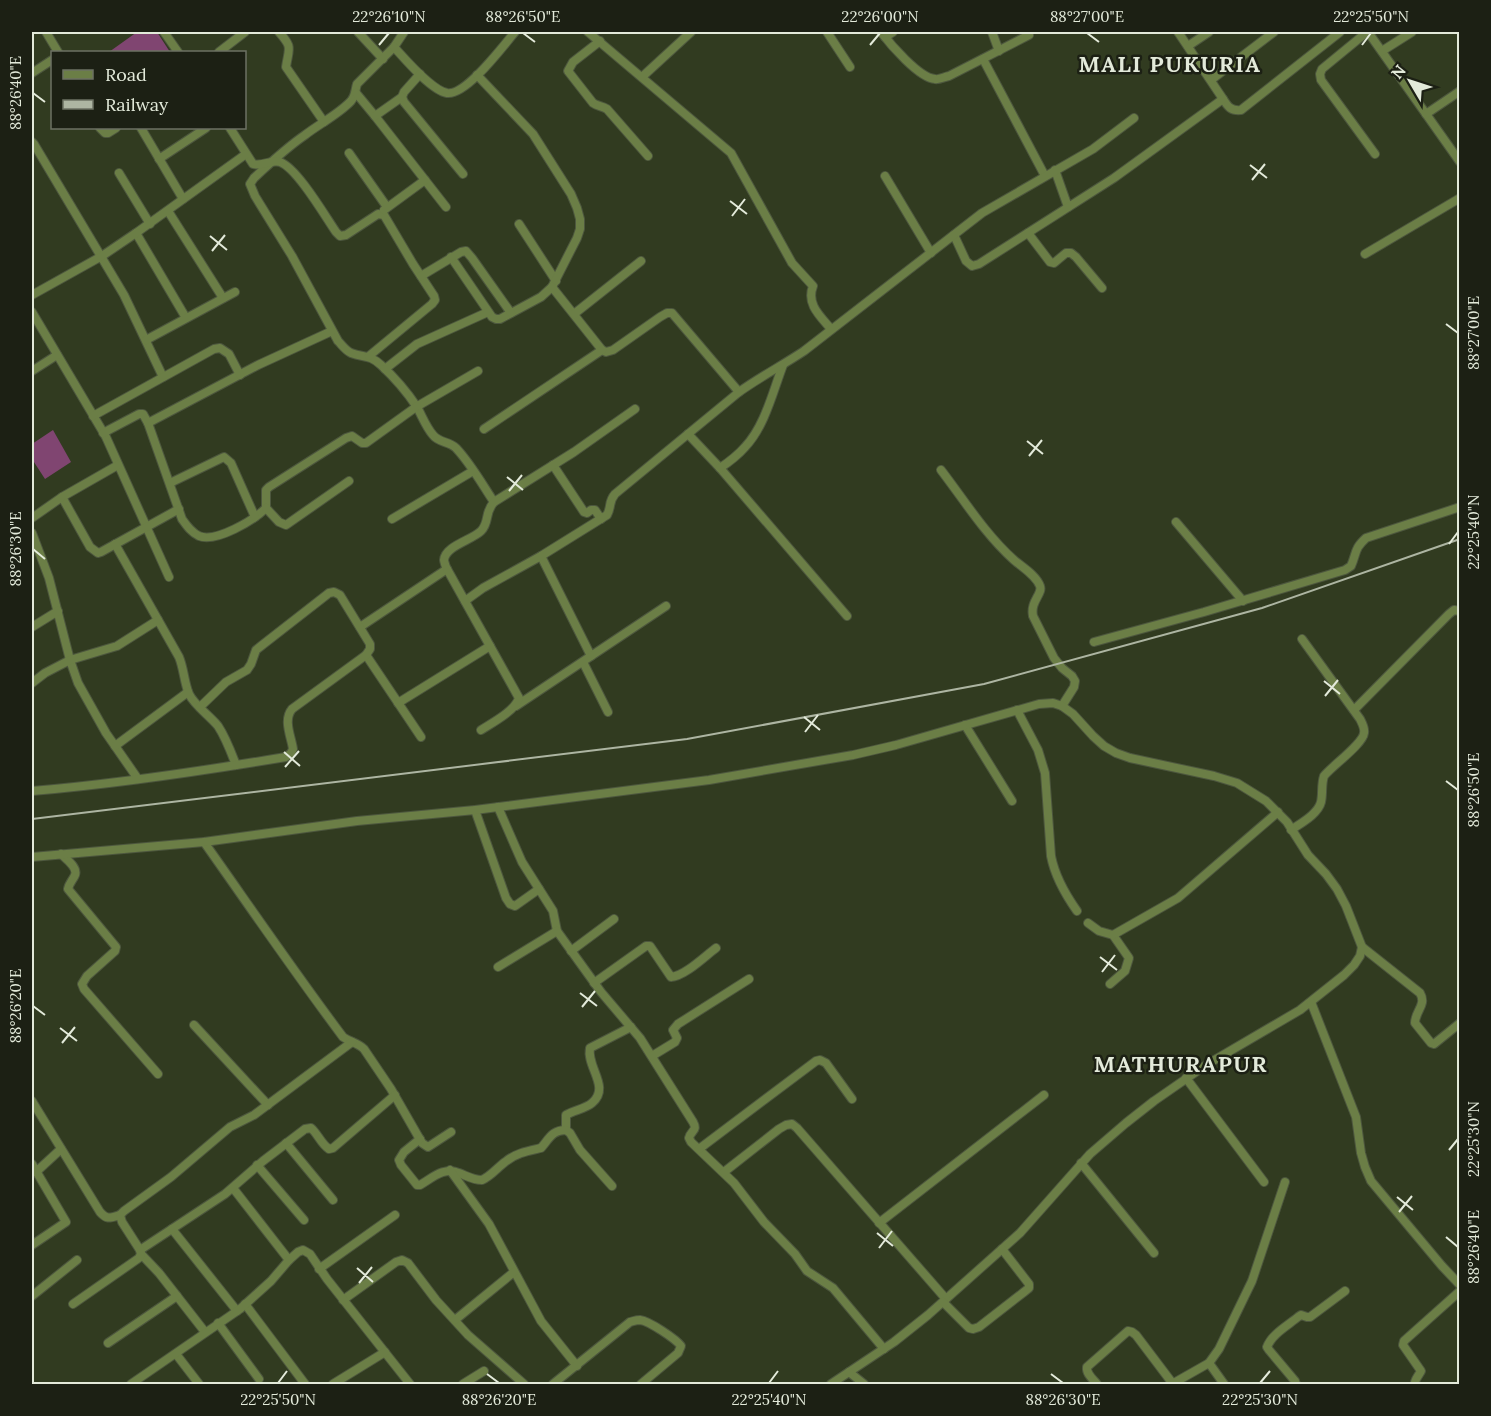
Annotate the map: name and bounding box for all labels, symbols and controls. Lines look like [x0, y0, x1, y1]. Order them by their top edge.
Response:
text: 22°26'10"N [352, 7, 426, 26]
text: 88°26'50"E [486, 7, 560, 26]
text: 22°26'00"N [841, 7, 919, 26]
text: 88°27'00"E [1050, 7, 1124, 26]
text: 22°25'50"N [1333, 7, 1409, 26]
district label: MALI PUKURIA [1078, 50, 1262, 78]
legend [51, 51, 246, 129]
north arrow [1380, 51, 1440, 111]
text: 88°26'40"E [6, 56, 25, 130]
text: N [1387, 60, 1410, 83]
text: Road [105, 63, 147, 86]
text: Railway [105, 93, 169, 116]
text: 88°27'00"E [1464, 296, 1483, 370]
text: 22°25'40"N [1464, 495, 1483, 569]
text: 88°26'30"E [6, 512, 25, 586]
text: 88°26'50"E [1464, 753, 1483, 827]
text: 88°26'20"E [6, 969, 25, 1043]
district label: MATHURAPUR [1094, 1050, 1268, 1078]
text: 22°25'30"N [1464, 1101, 1483, 1177]
text: 88°26'40"E [1464, 1210, 1483, 1284]
text: 22°25'50"N [240, 1390, 316, 1409]
text: 88°26'20"E [462, 1390, 536, 1409]
text: 22°25'40"N [732, 1390, 806, 1409]
text: 88°26'30"E [1026, 1390, 1100, 1409]
text: 22°25'30"N [1222, 1390, 1298, 1409]

